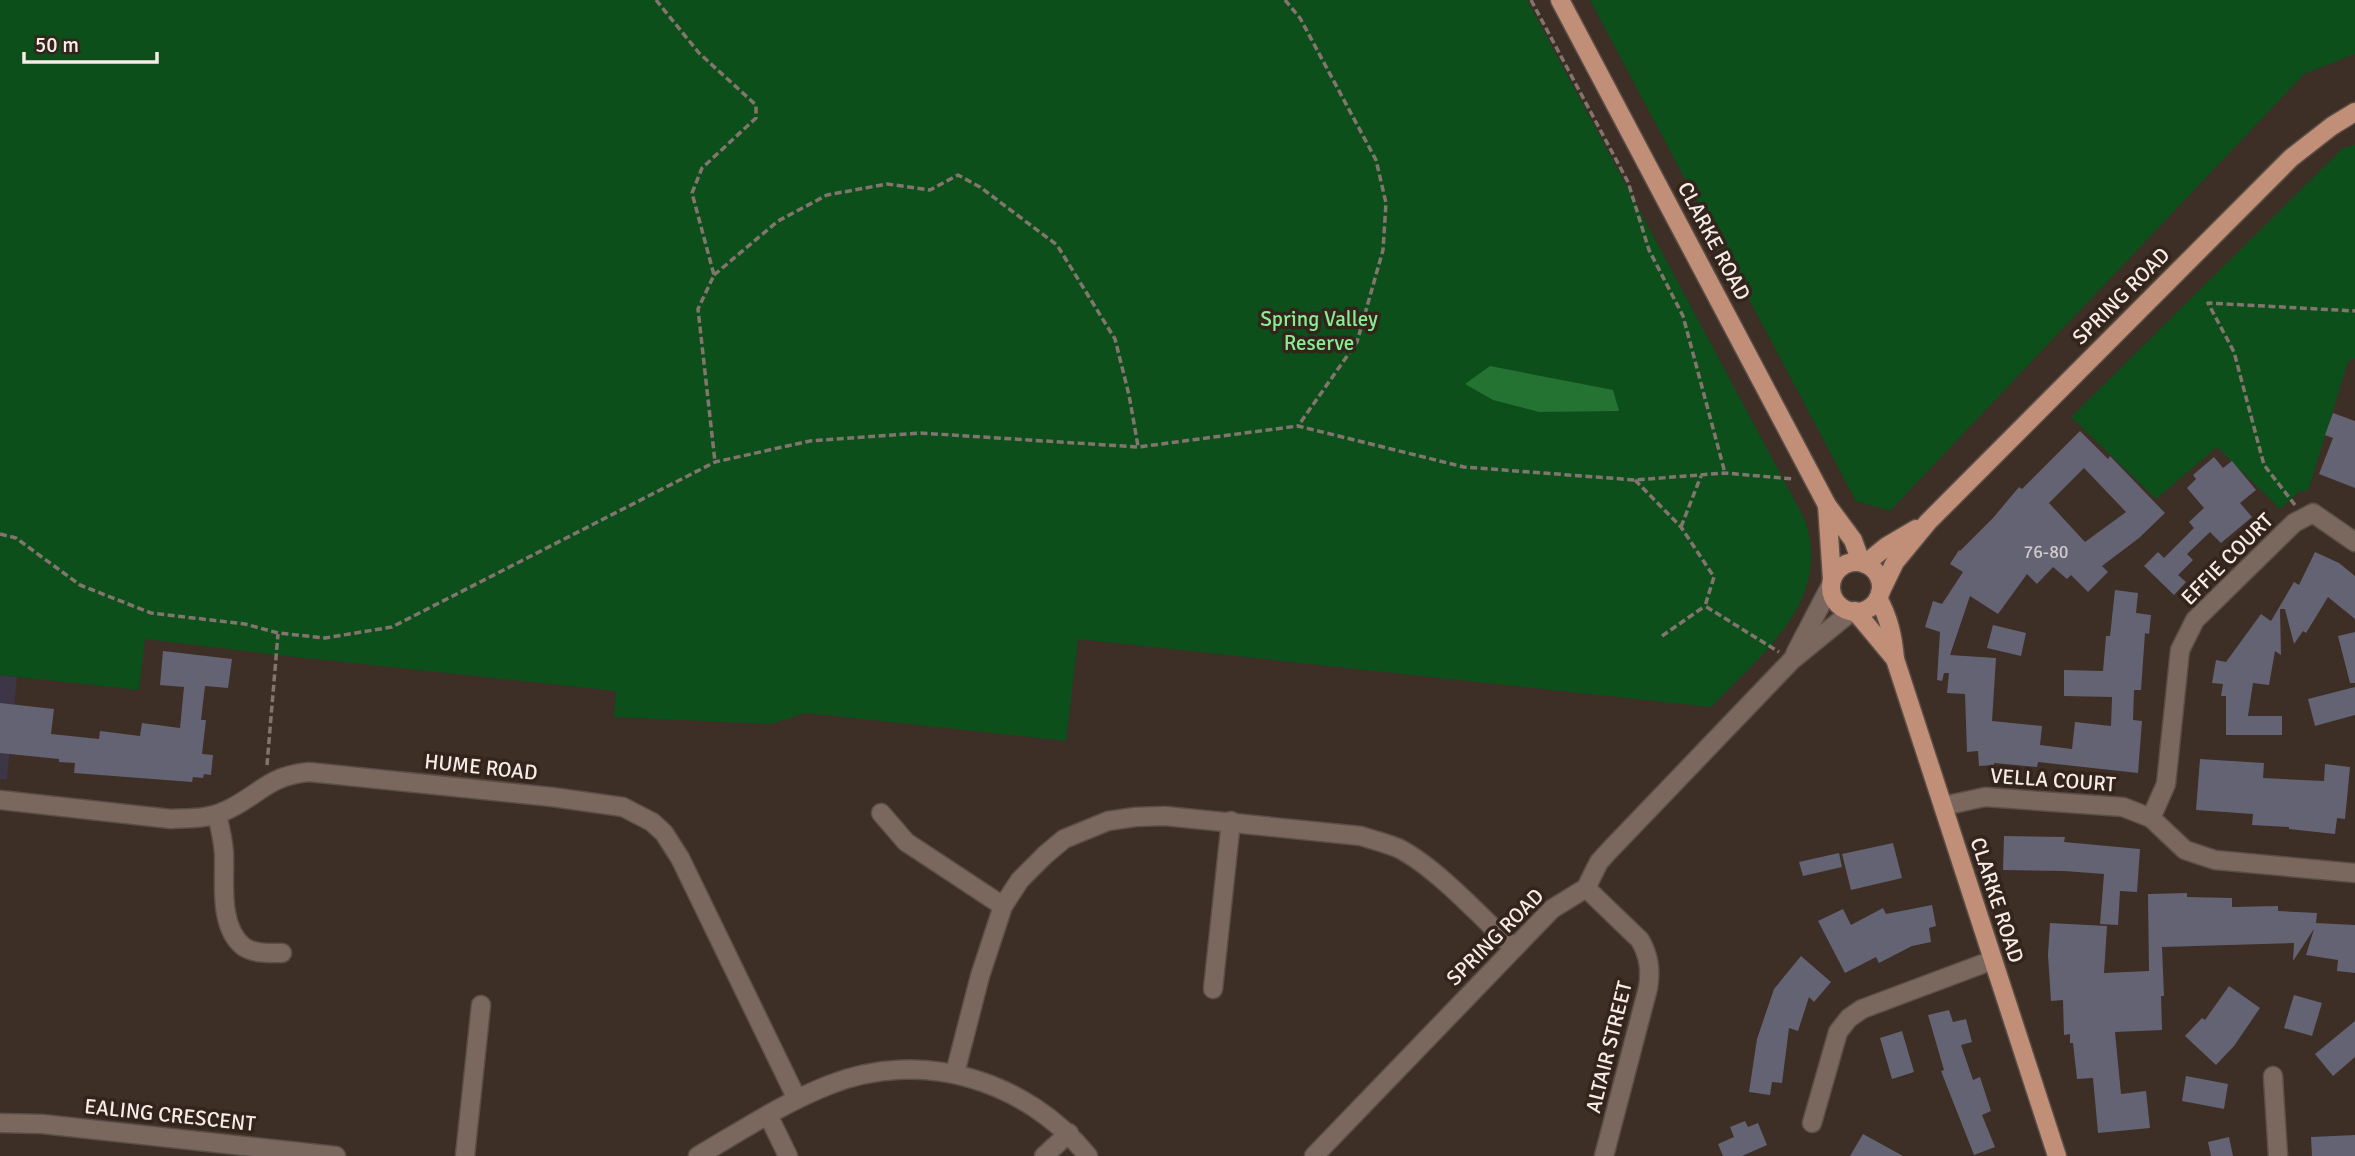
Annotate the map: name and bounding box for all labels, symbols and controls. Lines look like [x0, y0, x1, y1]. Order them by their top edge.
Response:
scale bar [24, 21, 158, 65]
text: 50 m [35, 32, 79, 58]
street label: CLARKE ROAD [1672, 177, 1756, 305]
street label: SPRING ROAD [2067, 242, 2175, 350]
park label: Spring Valley Reserve [1260, 306, 1378, 356]
street label: EFFIE COURT [2176, 507, 2279, 610]
house number: 76-80 [2023, 541, 2069, 563]
street label: HUME ROAD [423, 748, 539, 786]
street label: VELLA COURT [1989, 763, 2117, 797]
street label: CLARKE ROAD [1965, 834, 2029, 966]
street label: SPRING ROAD [1441, 883, 1549, 991]
street label: ALTAIR STREET [1580, 978, 1638, 1116]
street label: EALING CRESCENT [83, 1093, 258, 1137]

